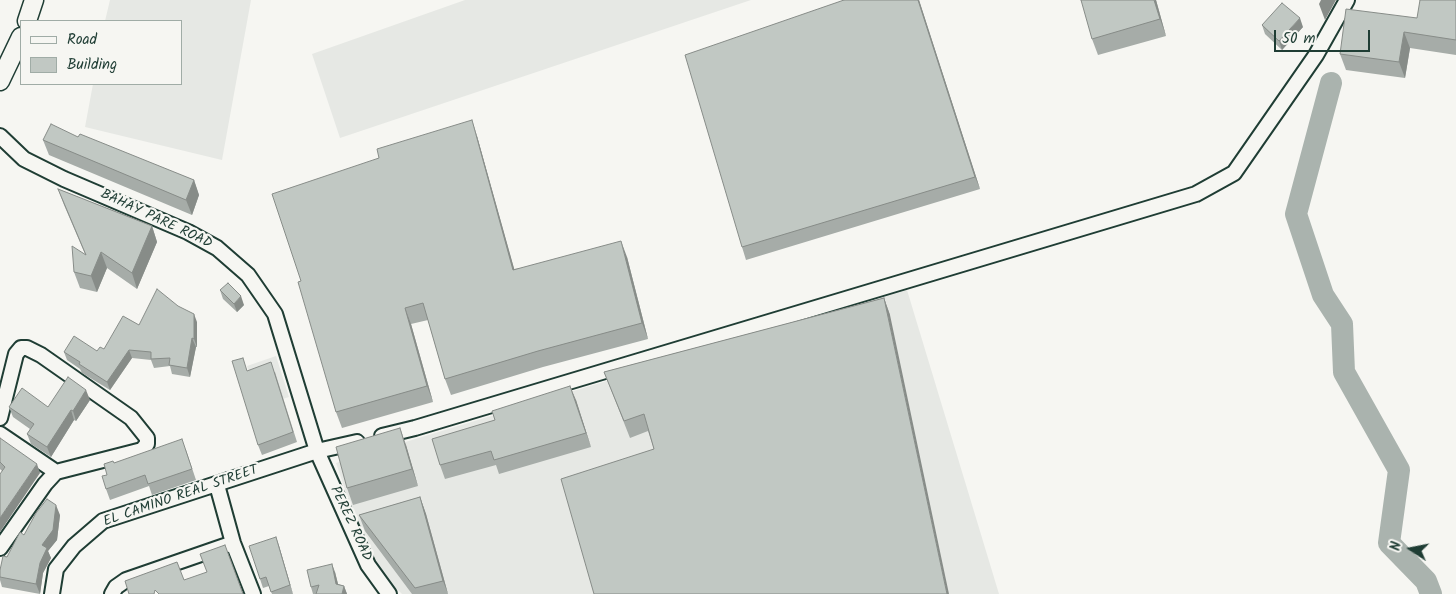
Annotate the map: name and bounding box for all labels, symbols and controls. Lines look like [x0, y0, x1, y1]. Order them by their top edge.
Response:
legend [20, 20, 182, 85]
scale bar [1276, 20, 1372, 52]
text: 50 m [1282, 27, 1316, 51]
text: Road [67, 28, 97, 52]
text: Building [67, 53, 117, 77]
street label: BAHAY PARE ROAD [97, 187, 215, 253]
street label: EL CAMINO REAL STREET [101, 463, 261, 531]
street label: PEREZ ROAD [325, 484, 375, 564]
north arrow [1386, 524, 1436, 574]
text: N [1385, 540, 1408, 553]

